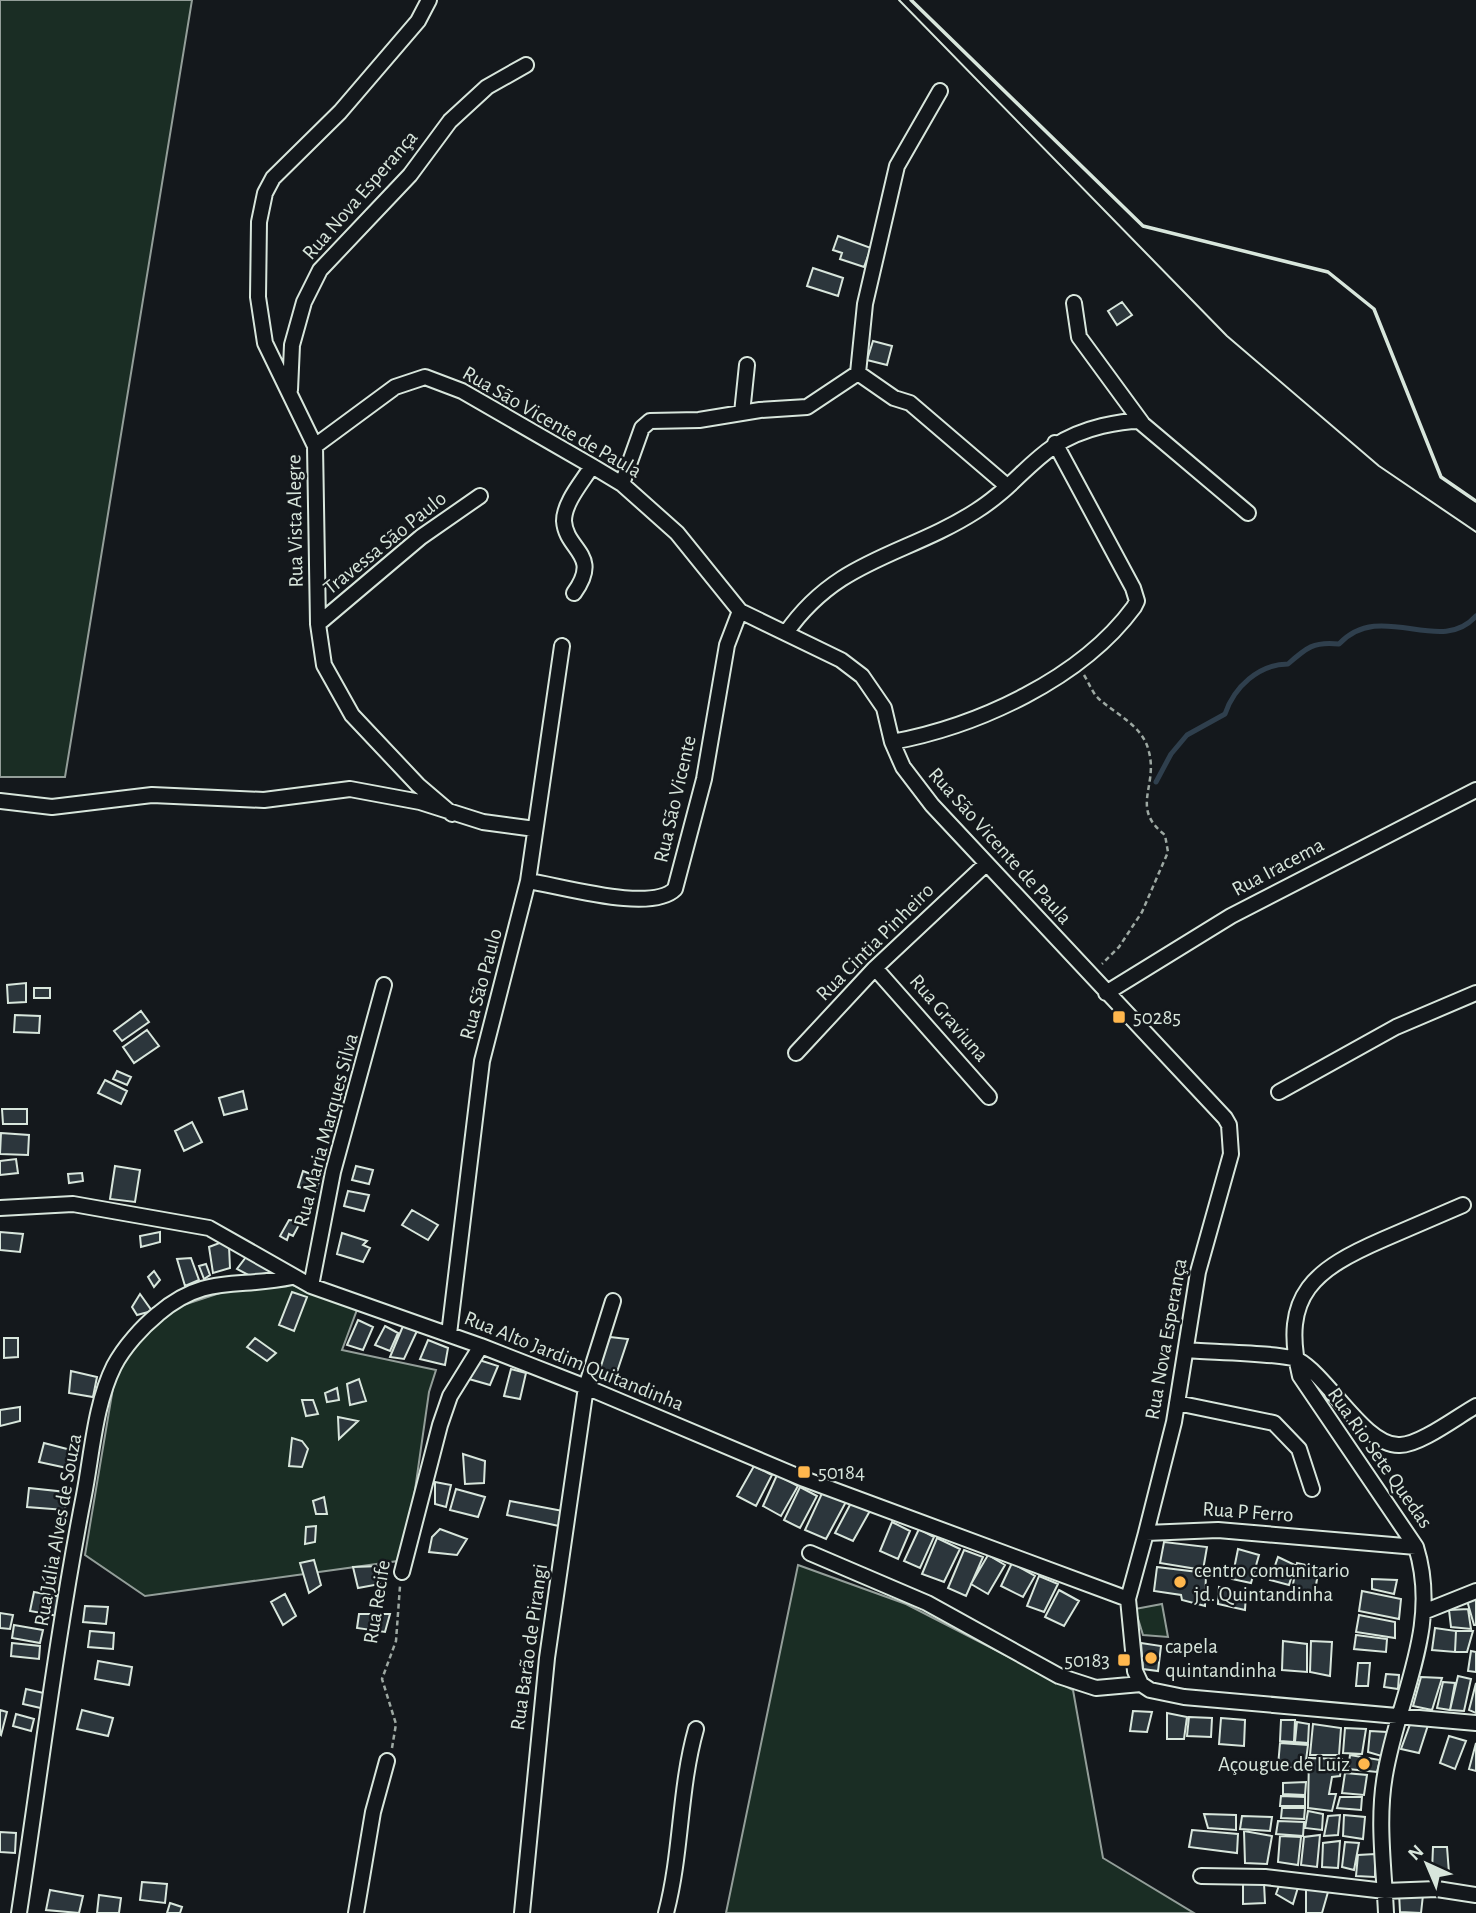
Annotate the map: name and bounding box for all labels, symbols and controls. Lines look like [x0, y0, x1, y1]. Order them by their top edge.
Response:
street label: Rua Nova Esperança [298, 126, 422, 264]
street label: Rua São Vicente de Paula [459, 362, 645, 482]
street label: Rua Vista Alegre [283, 454, 307, 588]
street label: Travessa São Paulo [320, 487, 450, 599]
street label: Rua São Vicente [650, 733, 700, 865]
street label: Rua São Vicente de Paula [924, 764, 1076, 929]
street label: Rua Iracema [1228, 834, 1328, 900]
street label: Rua Cintia Pinheiro [812, 879, 938, 1005]
street label: Rua São Paulo [456, 926, 506, 1042]
street label: Rua Graviuna [906, 970, 993, 1066]
place label: 50285 [1133, 1007, 1181, 1028]
marker: 50285 [1111, 1009, 1127, 1025]
street label: Rua Maria Marques Silva [290, 1031, 362, 1229]
street label: Rua Nova Esperança [1141, 1256, 1191, 1421]
street label: Rua Alto Jardim Quitandinha [461, 1307, 687, 1415]
street label: Rua Rio Sete Quedas [1324, 1384, 1436, 1532]
street label: Rua Júlia Alves de Souza [31, 1432, 85, 1628]
place label: 50184 [818, 1462, 865, 1483]
marker: 50184 [796, 1464, 812, 1480]
street label: Rua P Ferro [1202, 1498, 1294, 1526]
street label: Rua Recife [360, 1559, 394, 1645]
place label: centro comunitario jd. Quintandinha [1194, 1560, 1350, 1605]
street label: Rua Barão de Pirangi [507, 1562, 551, 1732]
marker: centro comunitario jd. Quintandinha [1172, 1574, 1188, 1590]
place label: capela quintandinha [1165, 1636, 1277, 1681]
place label: 50183 [1064, 1650, 1110, 1671]
marker: capela quintandinha [1143, 1650, 1159, 1666]
marker: 50183 [1116, 1652, 1132, 1668]
place label: Açougue de Luiz [1218, 1754, 1350, 1775]
marker: Açougue de Luiz [1356, 1756, 1372, 1772]
north arrow [1392, 1829, 1462, 1899]
text: N [1405, 1841, 1428, 1864]

